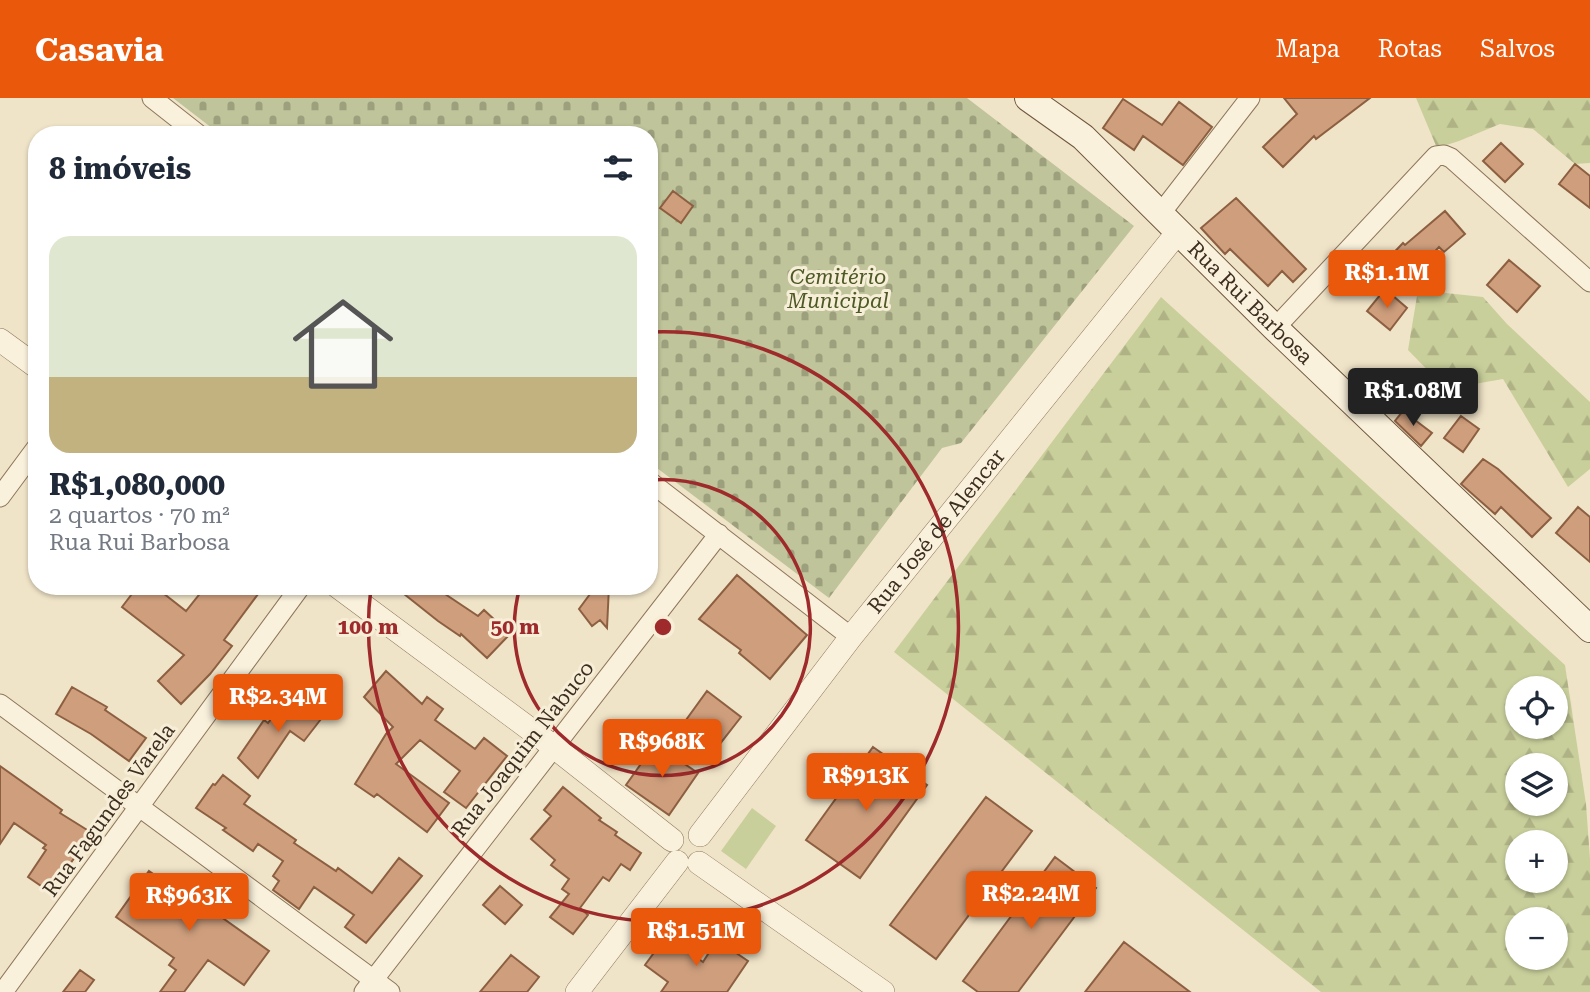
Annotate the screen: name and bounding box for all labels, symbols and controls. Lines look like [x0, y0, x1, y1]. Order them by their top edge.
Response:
text: Casavia [35, 30, 164, 69]
text: Mapa [1276, 35, 1340, 63]
text: Rotas [1378, 35, 1442, 63]
text: Salvos [1480, 35, 1555, 63]
icon: filters [599, 149, 637, 187]
text: 8 imóveis [49, 151, 191, 186]
street label: Rua Rui Barbosa [1183, 236, 1318, 370]
pin: R$1.1M [1330, 250, 1444, 310]
text: R$1.1M [1344, 259, 1430, 286]
park label: Cemitério Municipal [786, 265, 889, 313]
icon: home [280, 281, 406, 407]
pin: R$1.08M [1348, 368, 1478, 428]
text: R$1.08M [1364, 377, 1462, 404]
street label: Rua José de Alencar [863, 444, 1010, 618]
text: R$1,080,000 [49, 467, 225, 502]
text: 2 quartos · 70 m² [49, 502, 230, 529]
text: Rua Rui Barbosa [49, 529, 230, 556]
text: 100 m [338, 615, 398, 639]
text: 50 m [490, 615, 540, 639]
centre of rings [651, 615, 675, 639]
street label: Rua Joaquim Nabuco [447, 656, 599, 842]
pin: R$2.34M [213, 674, 343, 734]
map controls [1505, 676, 1568, 970]
button: locate [1505, 676, 1568, 739]
text: R$2.34M [229, 683, 327, 710]
street label: Rua Fagundes Varela [38, 718, 180, 901]
pin: R$968K [605, 720, 719, 779]
text: R$968K [619, 728, 705, 755]
button: layers [1505, 753, 1568, 816]
pin: R$913K [809, 754, 923, 813]
text: R$913K [823, 762, 909, 789]
button: + [1505, 830, 1568, 893]
pin: R$2.24M [966, 872, 1096, 931]
pin: R$963K [132, 874, 246, 933]
text: R$2.24M [982, 880, 1080, 907]
text: R$963K [146, 882, 232, 909]
button: − [1505, 907, 1568, 970]
pin: R$1.51M [631, 908, 761, 968]
text: R$1.51M [647, 917, 745, 944]

